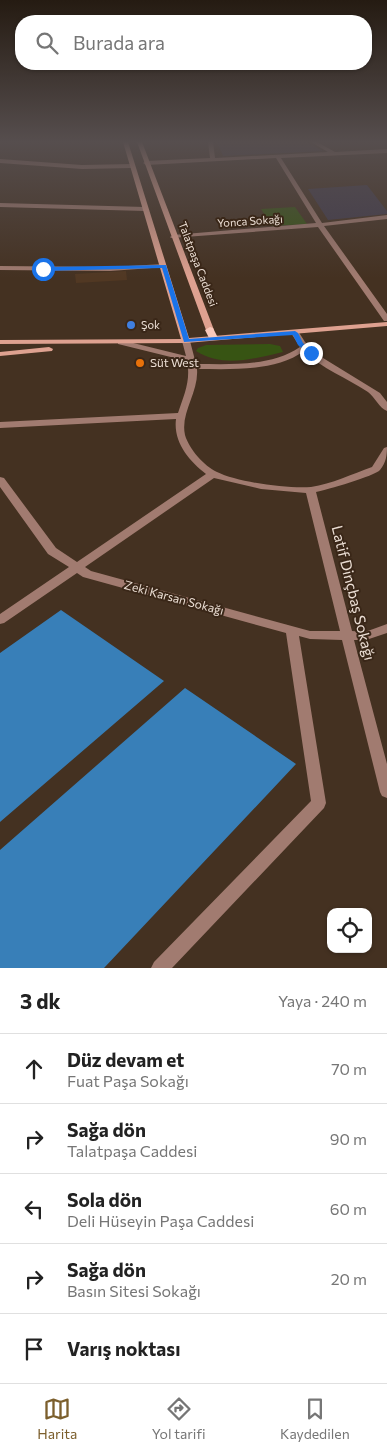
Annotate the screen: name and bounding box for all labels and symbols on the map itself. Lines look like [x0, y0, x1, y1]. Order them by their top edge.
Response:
street label: Yonca Sokağı [217, 212, 283, 229]
street label: Talatpaşa Caddesi [176, 220, 221, 308]
route start [32, 258, 55, 281]
place label: Şok [141, 318, 160, 331]
marker: Şok [125, 319, 137, 331]
route end [300, 342, 323, 365]
place label: Süt West [150, 355, 199, 369]
marker: Süt West [134, 357, 146, 369]
street label: Latif Dinçbaş Sokağı [329, 523, 379, 662]
street label: Zeki Karsan Sokağı [123, 577, 226, 617]

